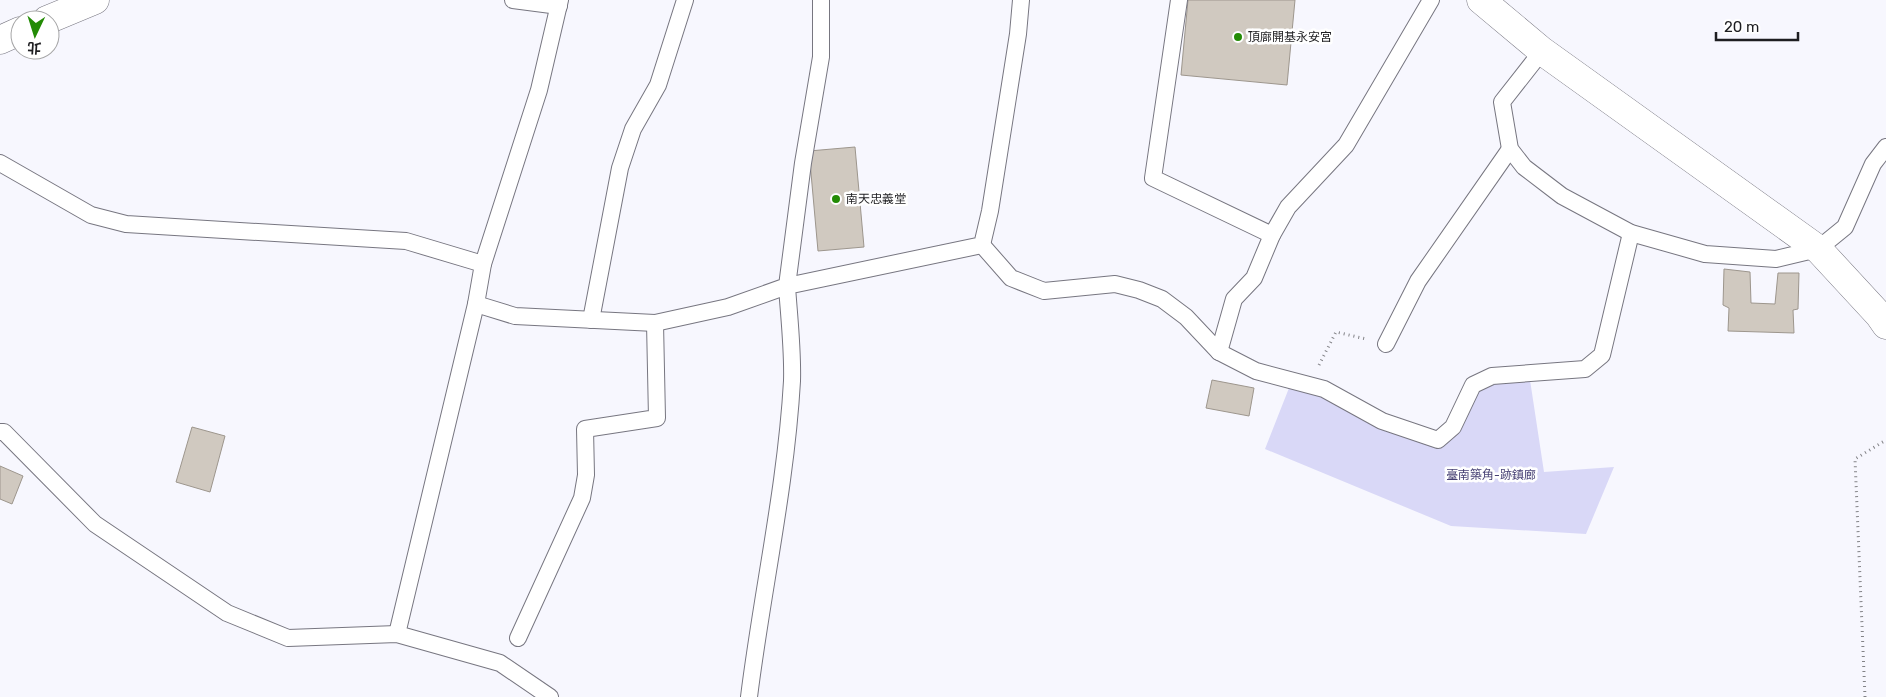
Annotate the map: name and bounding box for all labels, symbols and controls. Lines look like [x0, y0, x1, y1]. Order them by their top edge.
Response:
north arrow [10, 10, 60, 60]
scale bar [1716, 10, 1798, 42]
text: 20 m [1724, 18, 1759, 36]
place label: 頂廍開基永安宮 [1248, 30, 1332, 44]
marker: 頂廍開基永安宮 [1232, 31, 1244, 43]
text: 北 [27, 39, 42, 56]
place label: 南天忠義堂 [846, 192, 906, 206]
marker: 南天忠義堂 [830, 193, 842, 205]
park label: 臺南築角-跡鎮廊 [1446, 468, 1536, 482]

